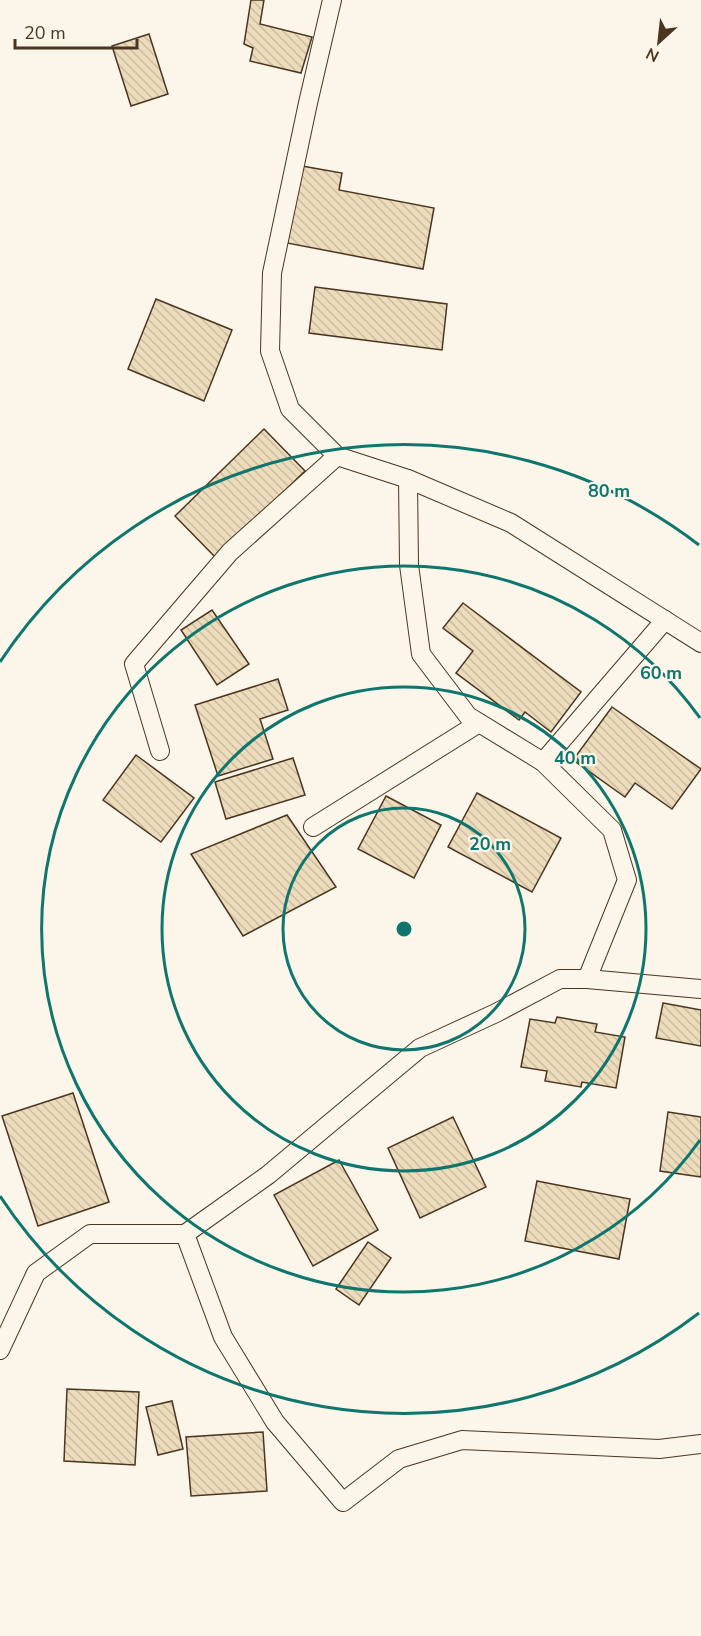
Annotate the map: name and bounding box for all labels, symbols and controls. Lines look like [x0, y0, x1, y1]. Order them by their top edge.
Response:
scale bar [15, 12, 136, 50]
north arrow [629, 12, 689, 72]
text: 20 m [24, 21, 66, 45]
text: N [642, 42, 663, 67]
text: 80 m [588, 479, 630, 503]
text: 60 m [640, 661, 682, 685]
text: 40 m [554, 746, 596, 770]
text: 20 m [469, 832, 511, 856]
centre of rings [394, 919, 414, 939]

